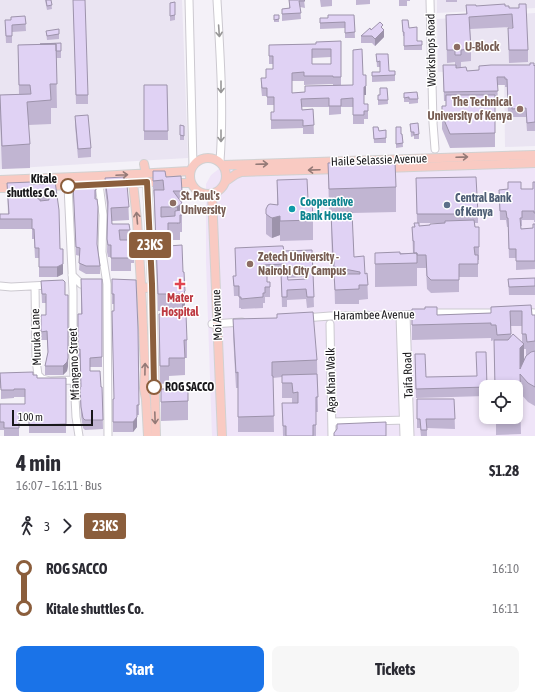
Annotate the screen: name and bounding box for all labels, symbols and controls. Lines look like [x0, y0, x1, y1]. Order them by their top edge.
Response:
street label: Workshops Road [423, 13, 439, 87]
one-way arrow [215, 24, 222, 37]
place label: U-Block [465, 40, 500, 54]
marker: U-Block [452, 42, 462, 52]
one-way arrow [217, 80, 225, 93]
place label: The Technical University of Kenya [428, 95, 513, 123]
marker: The Technical University of Kenya [515, 104, 525, 114]
one-way arrow [217, 129, 225, 142]
street label: Haile Selassie Avenue [331, 151, 427, 169]
one-way arrow [455, 153, 468, 161]
one-way arrow [255, 160, 268, 168]
one-way arrow [308, 166, 321, 173]
one-way arrow [115, 171, 128, 178]
place label: Kitale shuttles Co. [7, 172, 58, 200]
marker: Kitale shuttles Co. [60, 178, 76, 194]
place label: St. Paul's University [181, 189, 226, 217]
place label: Central Bank of Kenya [455, 191, 512, 219]
place label: Cooperative Bank House [300, 195, 354, 223]
marker: St. Paul's University [168, 198, 178, 208]
marker: Central Bank of Kenya [442, 200, 452, 210]
marker: Cooperative Bank House [287, 204, 297, 214]
one-way arrow [133, 211, 140, 224]
line badge: 23KS [122, 232, 178, 258]
text: 23KS [137, 237, 163, 253]
place label: Zetech University - Nairobi City Campus [258, 250, 347, 278]
marker: Zetech University - Nairobi City Campus [245, 259, 255, 269]
marker: Mater Hospital [174, 278, 186, 290]
street label: Moi Avenue [209, 289, 225, 341]
place label: Mater Hospital [161, 291, 200, 319]
street label: Harambee Avenue [333, 307, 415, 323]
street label: Muruka Lane [28, 308, 44, 366]
street label: Mfangano Street [66, 327, 82, 401]
street label: Aga Khan Walk [323, 347, 339, 413]
street label: Taifa Road [400, 352, 416, 398]
one-way arrow [141, 363, 148, 376]
marker: ROG SACCO [146, 379, 162, 395]
place label: ROG SACCO [165, 380, 214, 394]
map controls [479, 380, 523, 424]
button: locate [479, 380, 523, 424]
scale bar [12, 408, 93, 427]
text: 100 m [18, 411, 43, 423]
one-way arrow [151, 411, 159, 424]
text: 4 min [16, 450, 61, 476]
text: $1.28 [489, 462, 519, 479]
text: 16:07 – 16:11 · Bus [16, 478, 102, 493]
icon: walk [16, 515, 38, 537]
icon: forward [56, 515, 78, 537]
text: 23KS [92, 518, 118, 534]
text: 3 [44, 519, 50, 534]
text: ROG SACCO [46, 560, 107, 577]
text: 16:10 [492, 561, 519, 576]
text: Kitale shuttles Co. [46, 600, 144, 617]
text: 16:11 [492, 601, 519, 616]
button: Start [16, 646, 264, 692]
button: Tickets [272, 646, 519, 692]

